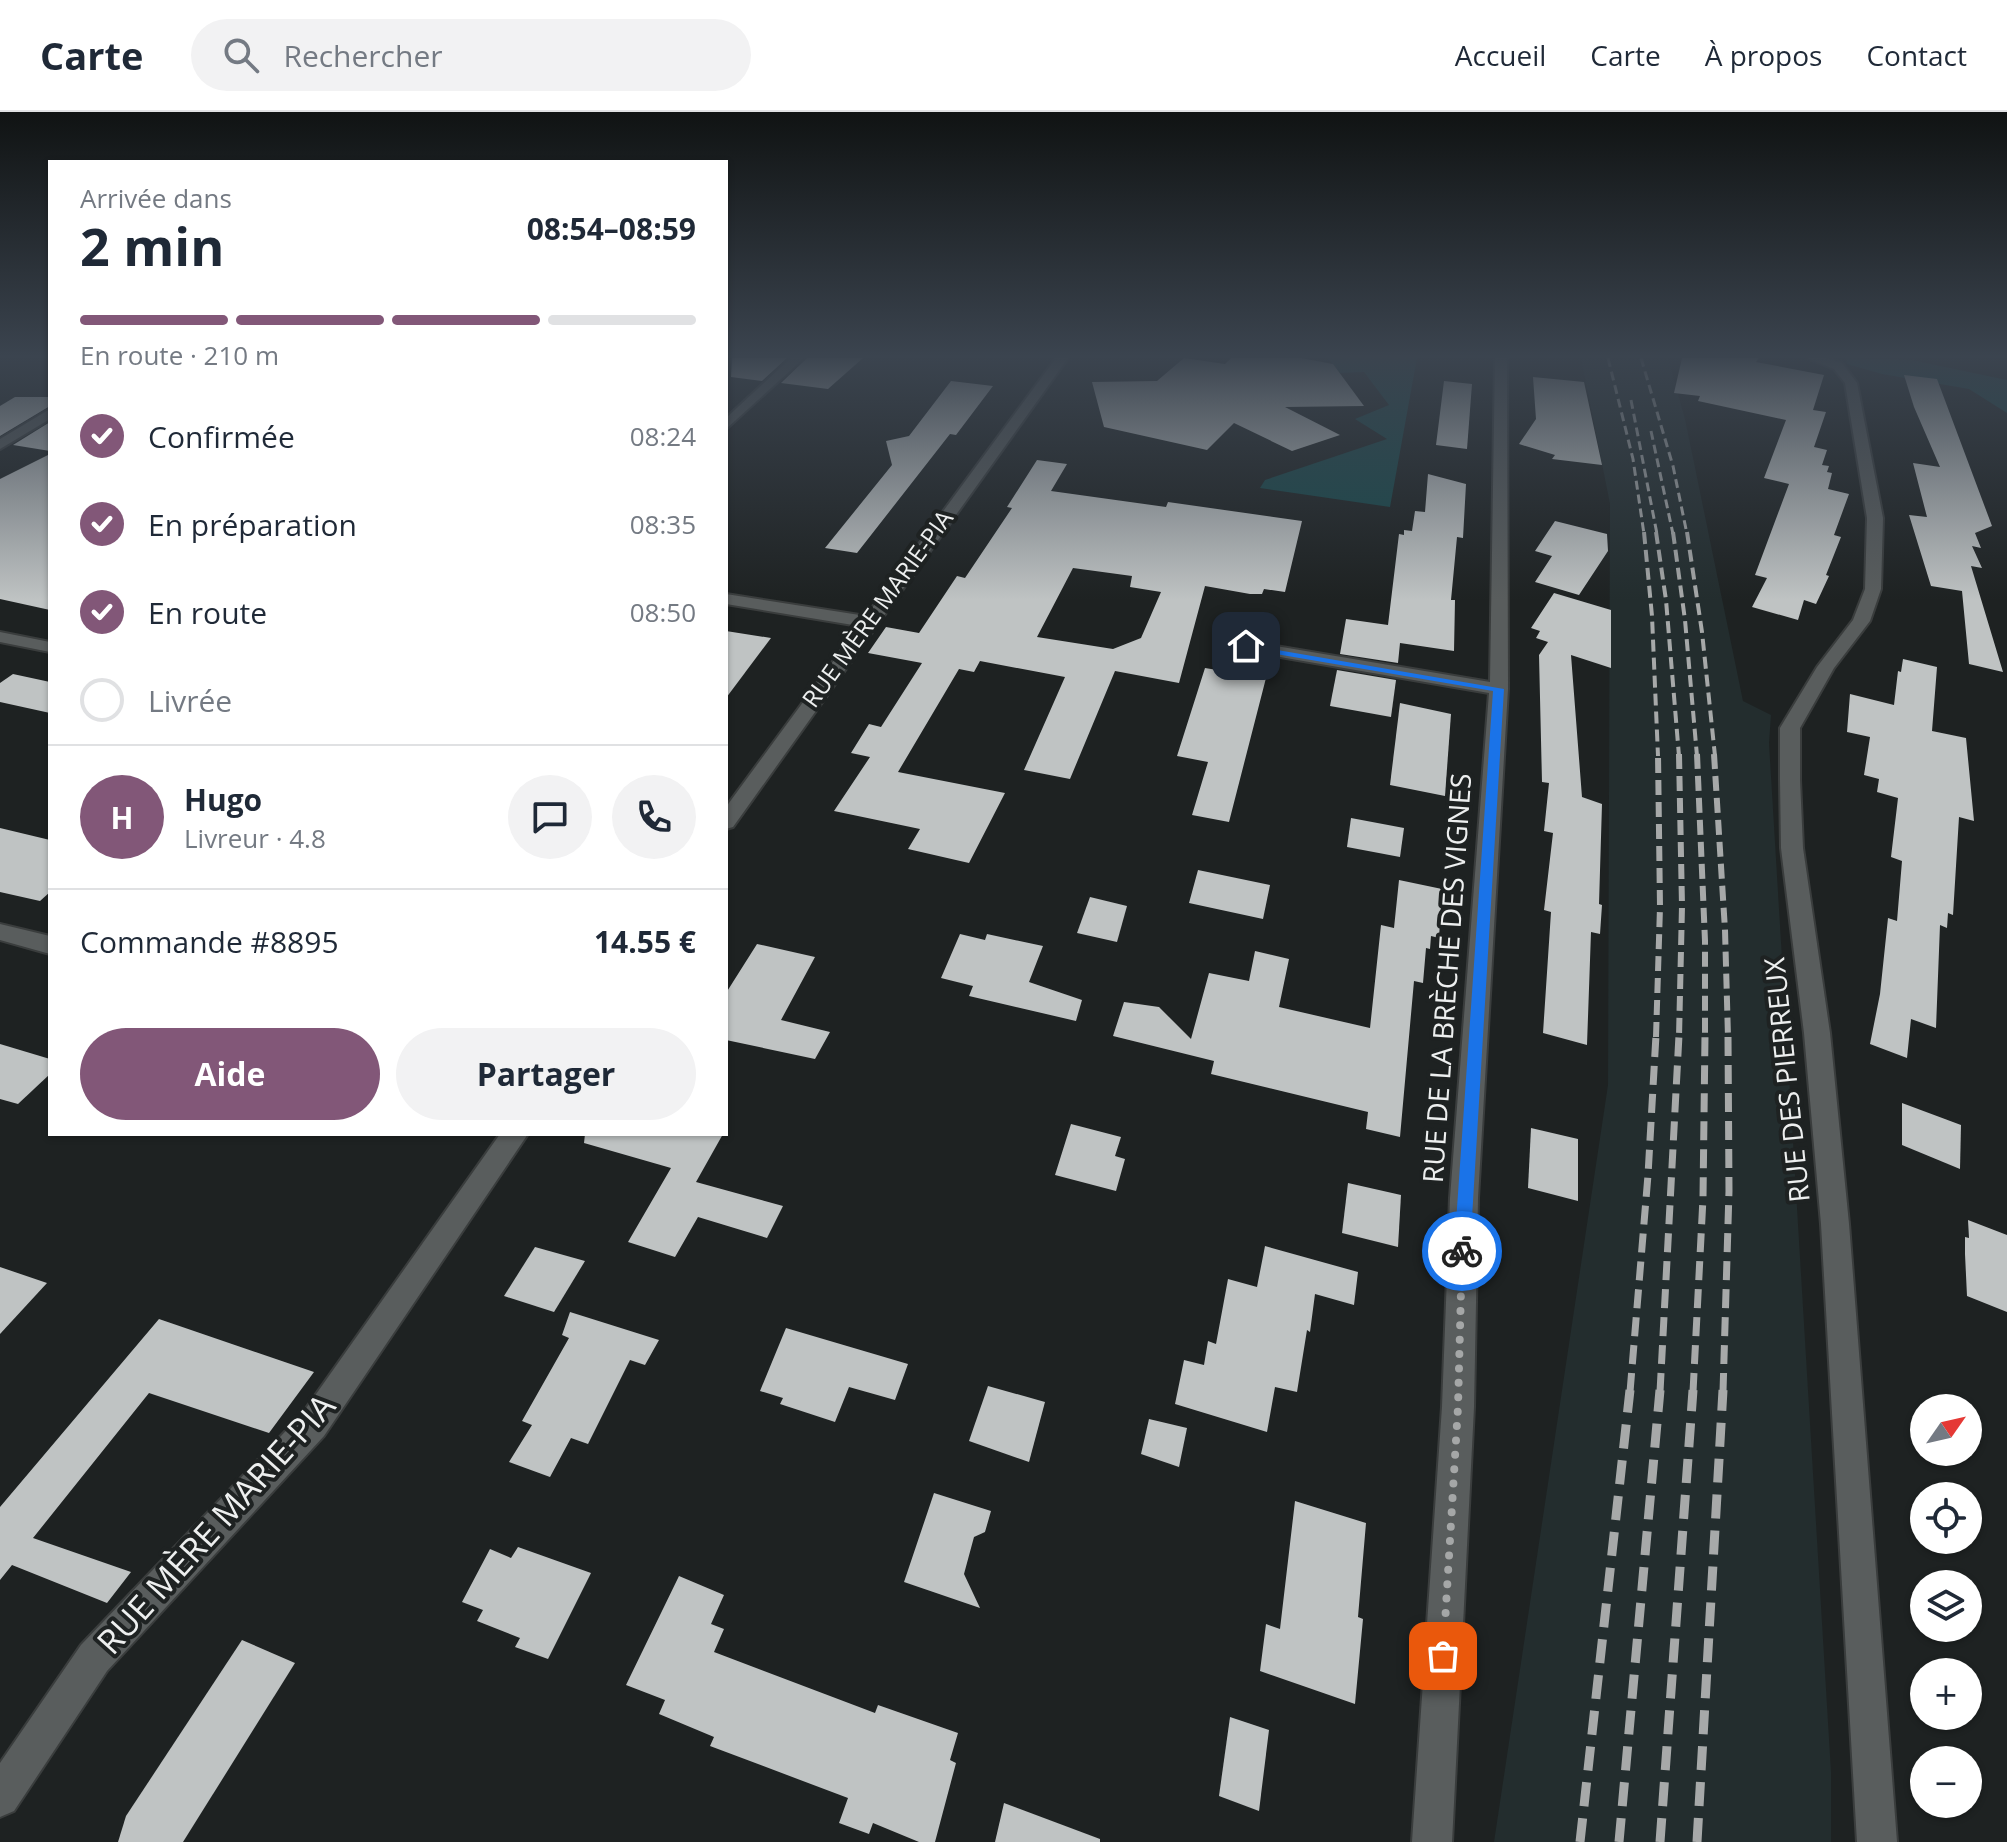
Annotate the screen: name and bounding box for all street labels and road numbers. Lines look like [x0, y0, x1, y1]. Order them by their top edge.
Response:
street label: RUE MÈRE MARIE-PIA [794, 502, 960, 714]
street label: RUE DE LA BRÈCHE DES VIGNES [1413, 772, 1479, 1184]
street label: RUE DES PIERREUX [1754, 955, 1818, 1204]
street label: RUE MÈRE MARIE-PIA [86, 1383, 345, 1663]

